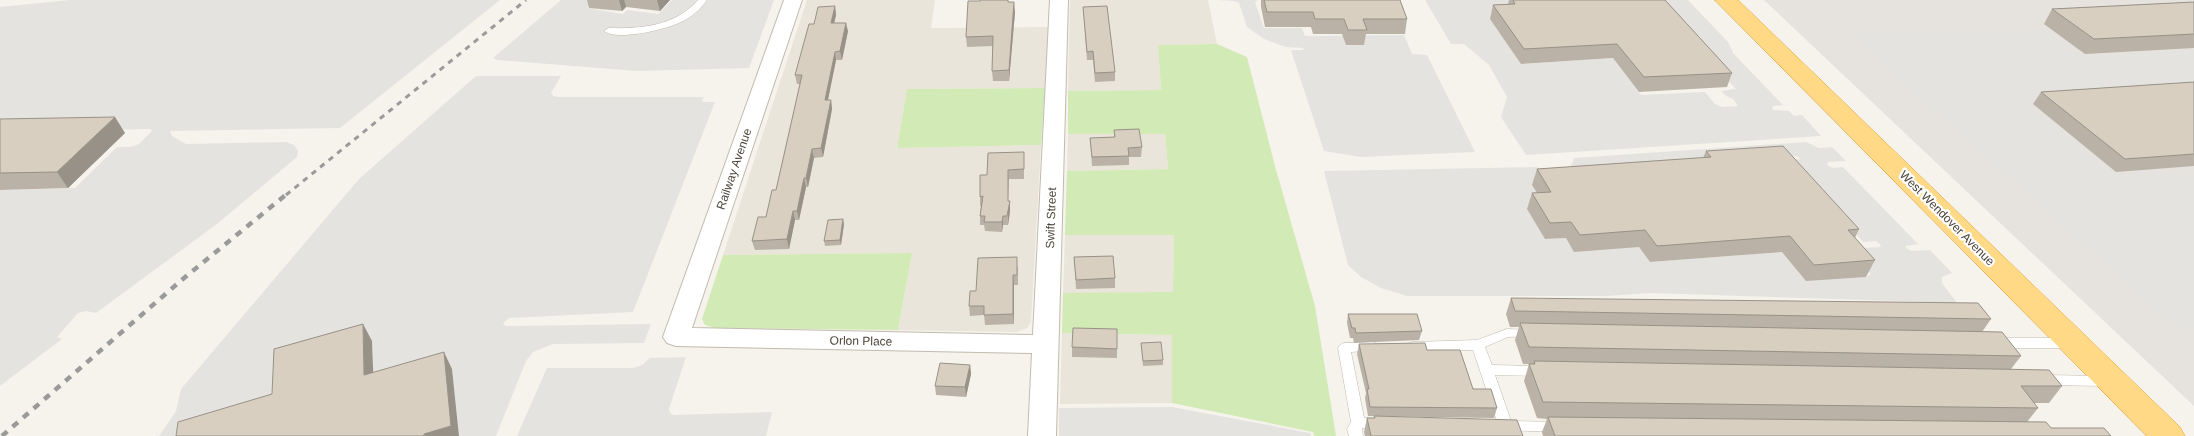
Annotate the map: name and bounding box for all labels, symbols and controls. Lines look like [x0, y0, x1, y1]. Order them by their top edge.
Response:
street label: Railway Avenue [714, 126, 755, 212]
street label: West Wendover Avenue [1897, 168, 1997, 268]
street label: Swift Street [1043, 186, 1059, 249]
street label: Orlon Place [830, 333, 893, 349]

